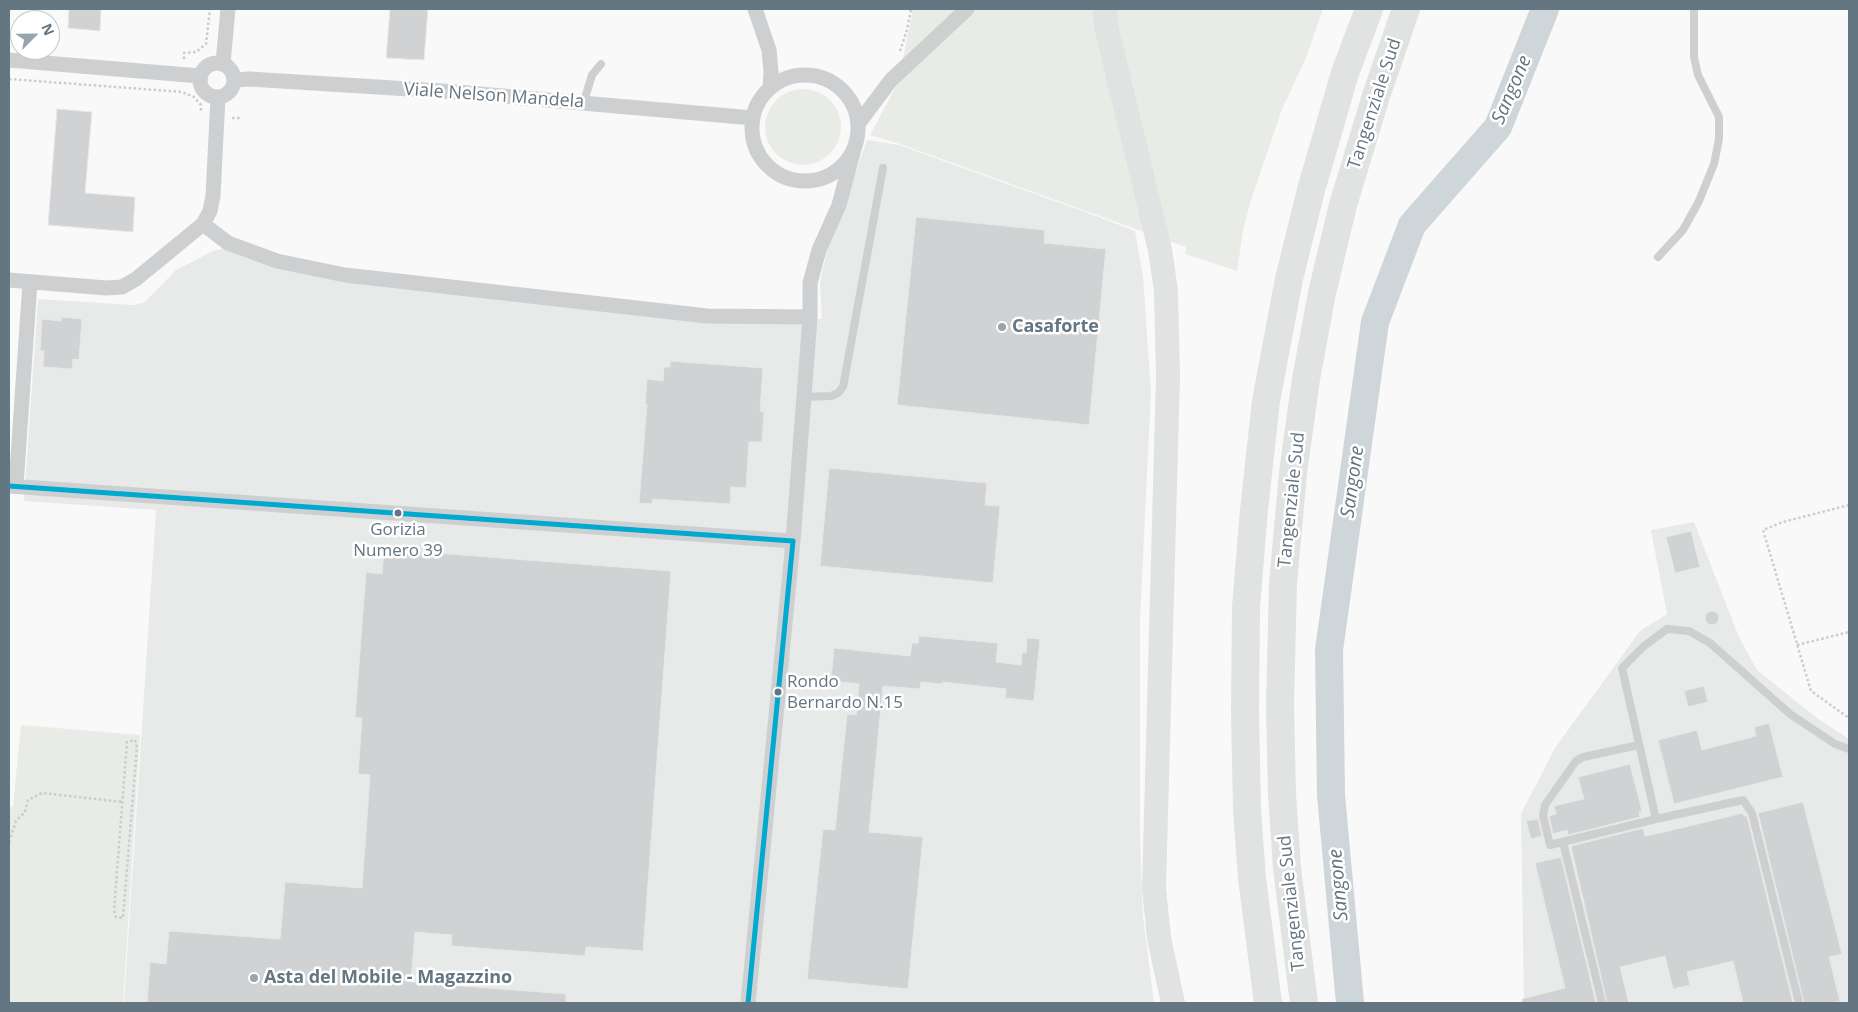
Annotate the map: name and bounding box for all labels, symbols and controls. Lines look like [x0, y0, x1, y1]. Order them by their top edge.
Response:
north arrow [10, 10, 60, 60]
text: N [37, 20, 59, 38]
street label: Tangenziale Sud [1344, 36, 1406, 172]
water label: Sangone [1487, 52, 1537, 128]
street label: Viale Nelson Mandela [403, 79, 585, 113]
place label: Casaforte [1012, 316, 1099, 338]
marker: Casaforte [996, 321, 1008, 333]
street label: Tangenziale Sud [1274, 431, 1310, 569]
water label: Sangone [1337, 445, 1369, 519]
marker: Gorizia Numero 39 [393, 508, 403, 518]
place label: Gorizia Numero 39 [353, 520, 443, 560]
place label: Rondo Bernardo N.15 [787, 672, 903, 712]
marker: Rondo Bernardo N.15 [773, 687, 783, 697]
street label: Tangenziale Sud [1274, 834, 1310, 972]
water label: Sangone [1324, 848, 1354, 922]
place label: Asta del Mobile - Magazzino [264, 967, 512, 989]
marker: Asta del Mobile - Magazzino [248, 972, 260, 984]

